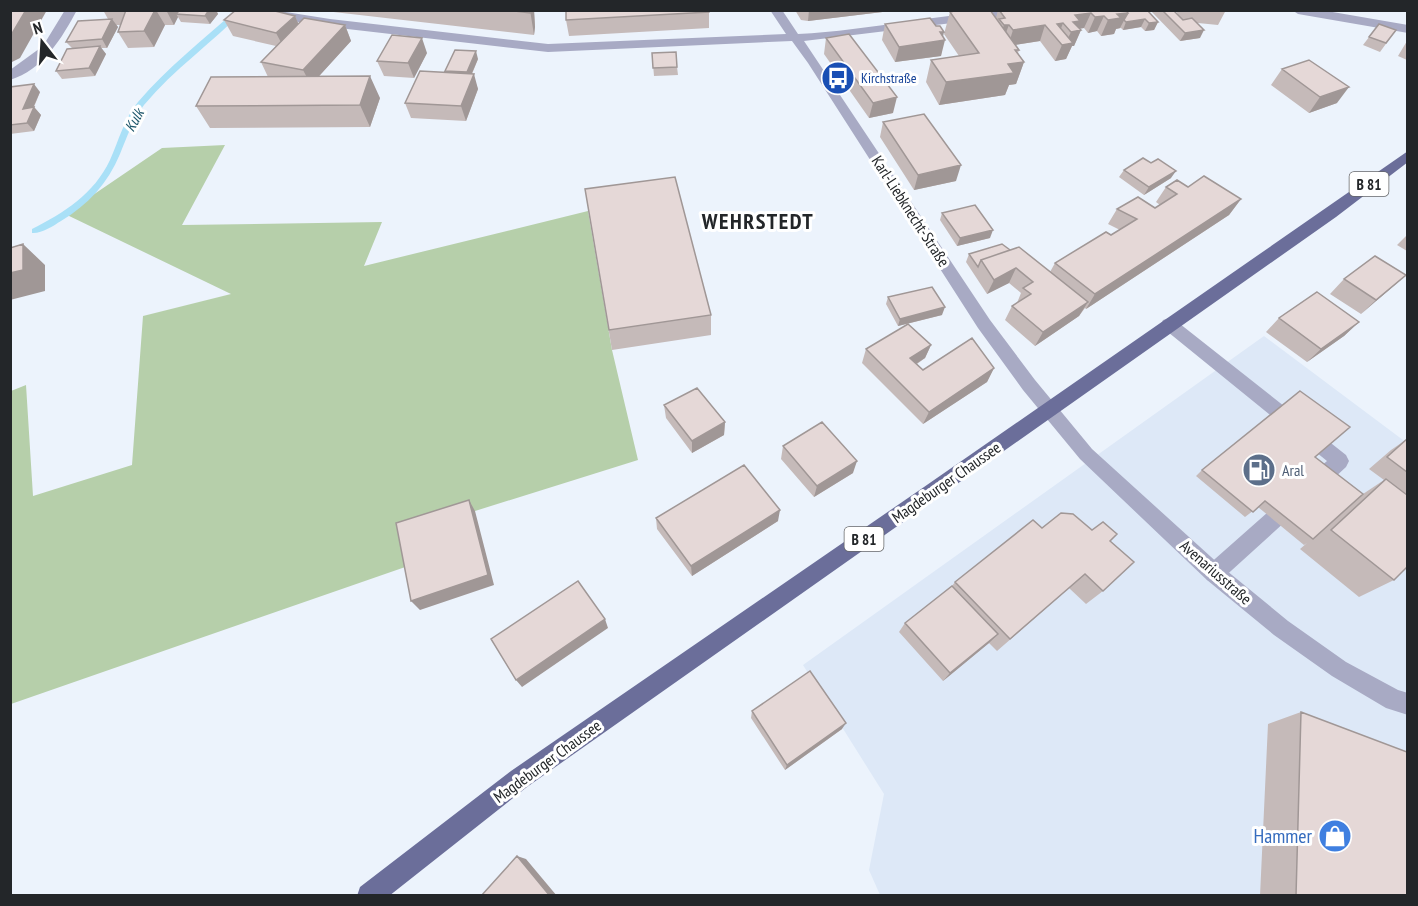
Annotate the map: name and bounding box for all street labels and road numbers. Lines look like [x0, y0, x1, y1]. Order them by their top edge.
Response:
street label: Karl-Liebknecht-Straße [868, 152, 954, 270]
road number: B 81 [1350, 172, 1388, 196]
street label: Magdeburger Chaussee [888, 437, 1004, 527]
road number: B 81 [844, 527, 884, 551]
street label: Avenariusstraße [1176, 535, 1256, 609]
street label: Magdeburger Chaussee [489, 715, 605, 807]

